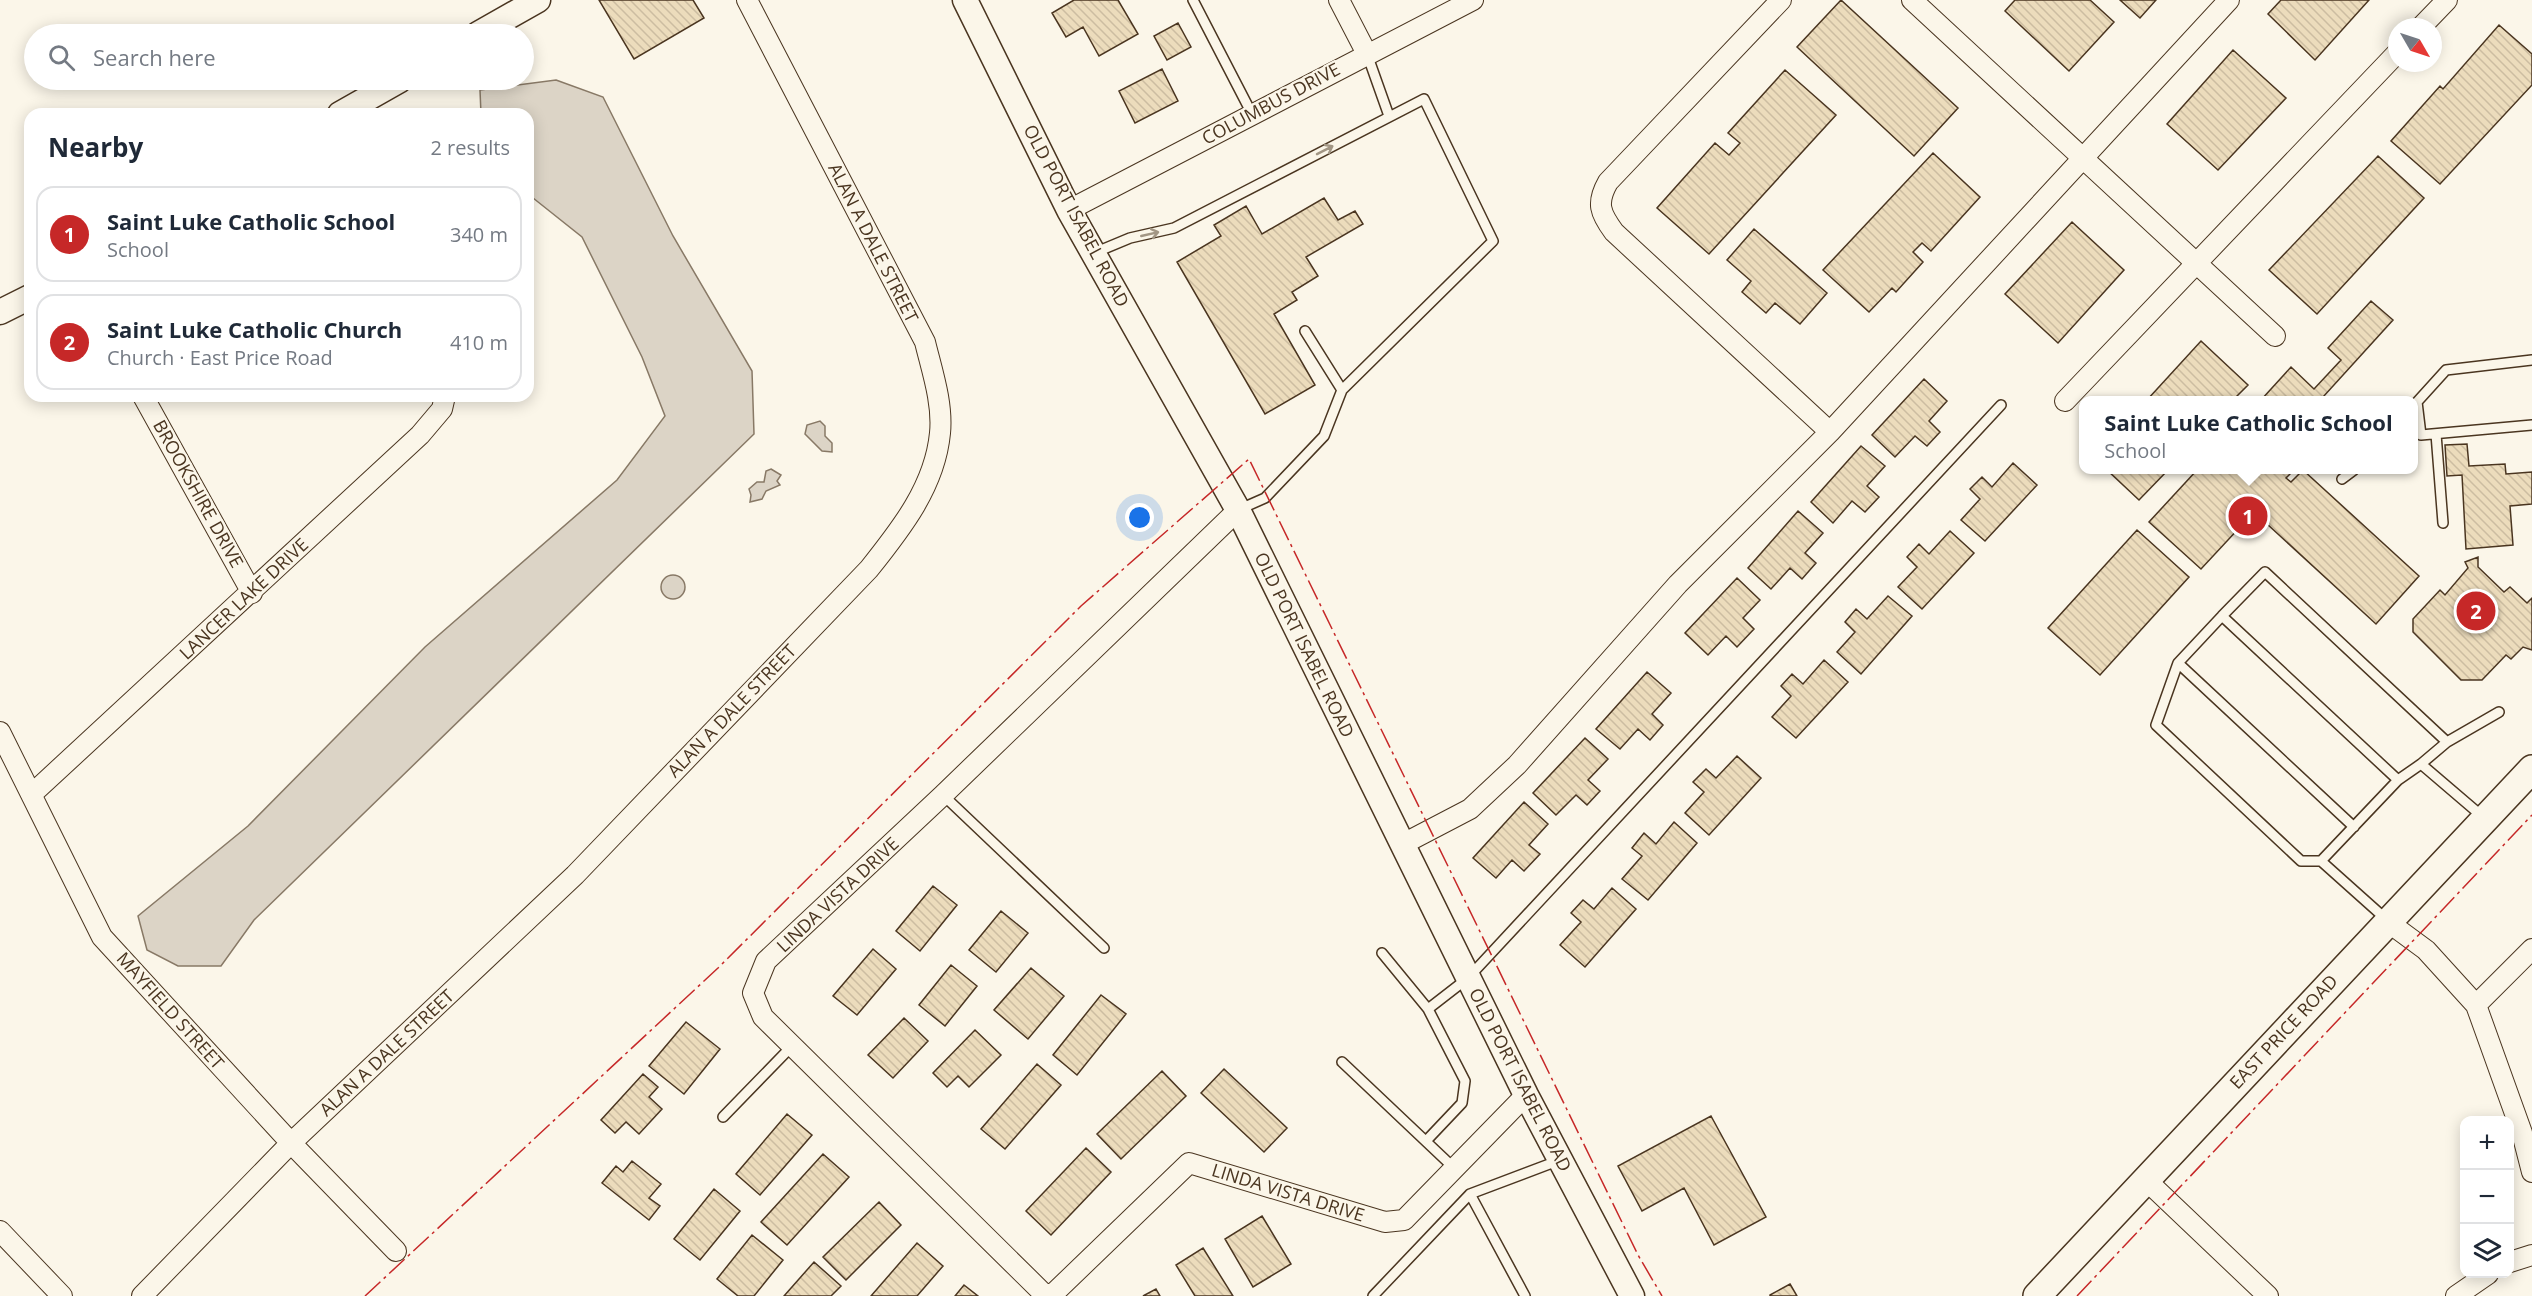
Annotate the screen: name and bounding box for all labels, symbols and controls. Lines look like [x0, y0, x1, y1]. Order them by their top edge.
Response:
north arrow [2388, 18, 2442, 72]
search box [24, 24, 534, 90]
icon: search [45, 41, 78, 74]
text: Search here [93, 42, 216, 72]
street label: COLUMBUS DRIVE [1197, 57, 1344, 150]
street label: OLD PORT ISABEL ROAD [1019, 120, 1135, 311]
text: Nearby [48, 129, 143, 165]
text: 2 results [430, 134, 510, 161]
one-way arrow [1316, 144, 1333, 156]
street label: ALAN A DALE STREET [823, 159, 925, 326]
text: Saint Luke Catholic School [107, 206, 395, 236]
text: 1 [64, 221, 75, 248]
text: 340 m [450, 221, 508, 248]
one-way arrow [1140, 227, 1159, 239]
text: School [107, 236, 169, 263]
text: Saint Luke Catholic Church [107, 314, 402, 344]
text: 2 [64, 329, 75, 356]
text: 410 m [450, 329, 508, 356]
text: Church · East Price Road [107, 344, 333, 371]
popup [2079, 396, 2418, 474]
text: Saint Luke Catholic School [2104, 407, 2393, 437]
street label: BROOKSHIRE DRIVE [148, 415, 250, 572]
text: School [2104, 437, 2166, 464]
pin: 1 [2228, 494, 2268, 538]
your location [1125, 503, 1154, 532]
street label: LANCER LAKE DRIVE [174, 532, 313, 664]
street label: OLD PORT ISABEL ROAD [1250, 548, 1360, 741]
pin: 2 [2456, 588, 2496, 634]
street label: ALAN A DALE STREET [662, 639, 801, 782]
street label: LINDA VISTA DRIVE [771, 831, 904, 957]
street label: MAYFIELD STREET [112, 947, 230, 1074]
street label: EAST PRICE ROAD [2224, 969, 2343, 1094]
street label: ALAN A DALE STREET [314, 983, 459, 1121]
street label: OLD PORT ISABEL ROAD [1464, 984, 1578, 1176]
map controls [2460, 1116, 2514, 1278]
button: + [2460, 1116, 2514, 1170]
street label: LINDA VISTA DRIVE [1209, 1157, 1368, 1227]
button: − [2460, 1170, 2514, 1224]
button: layers [2460, 1224, 2514, 1278]

